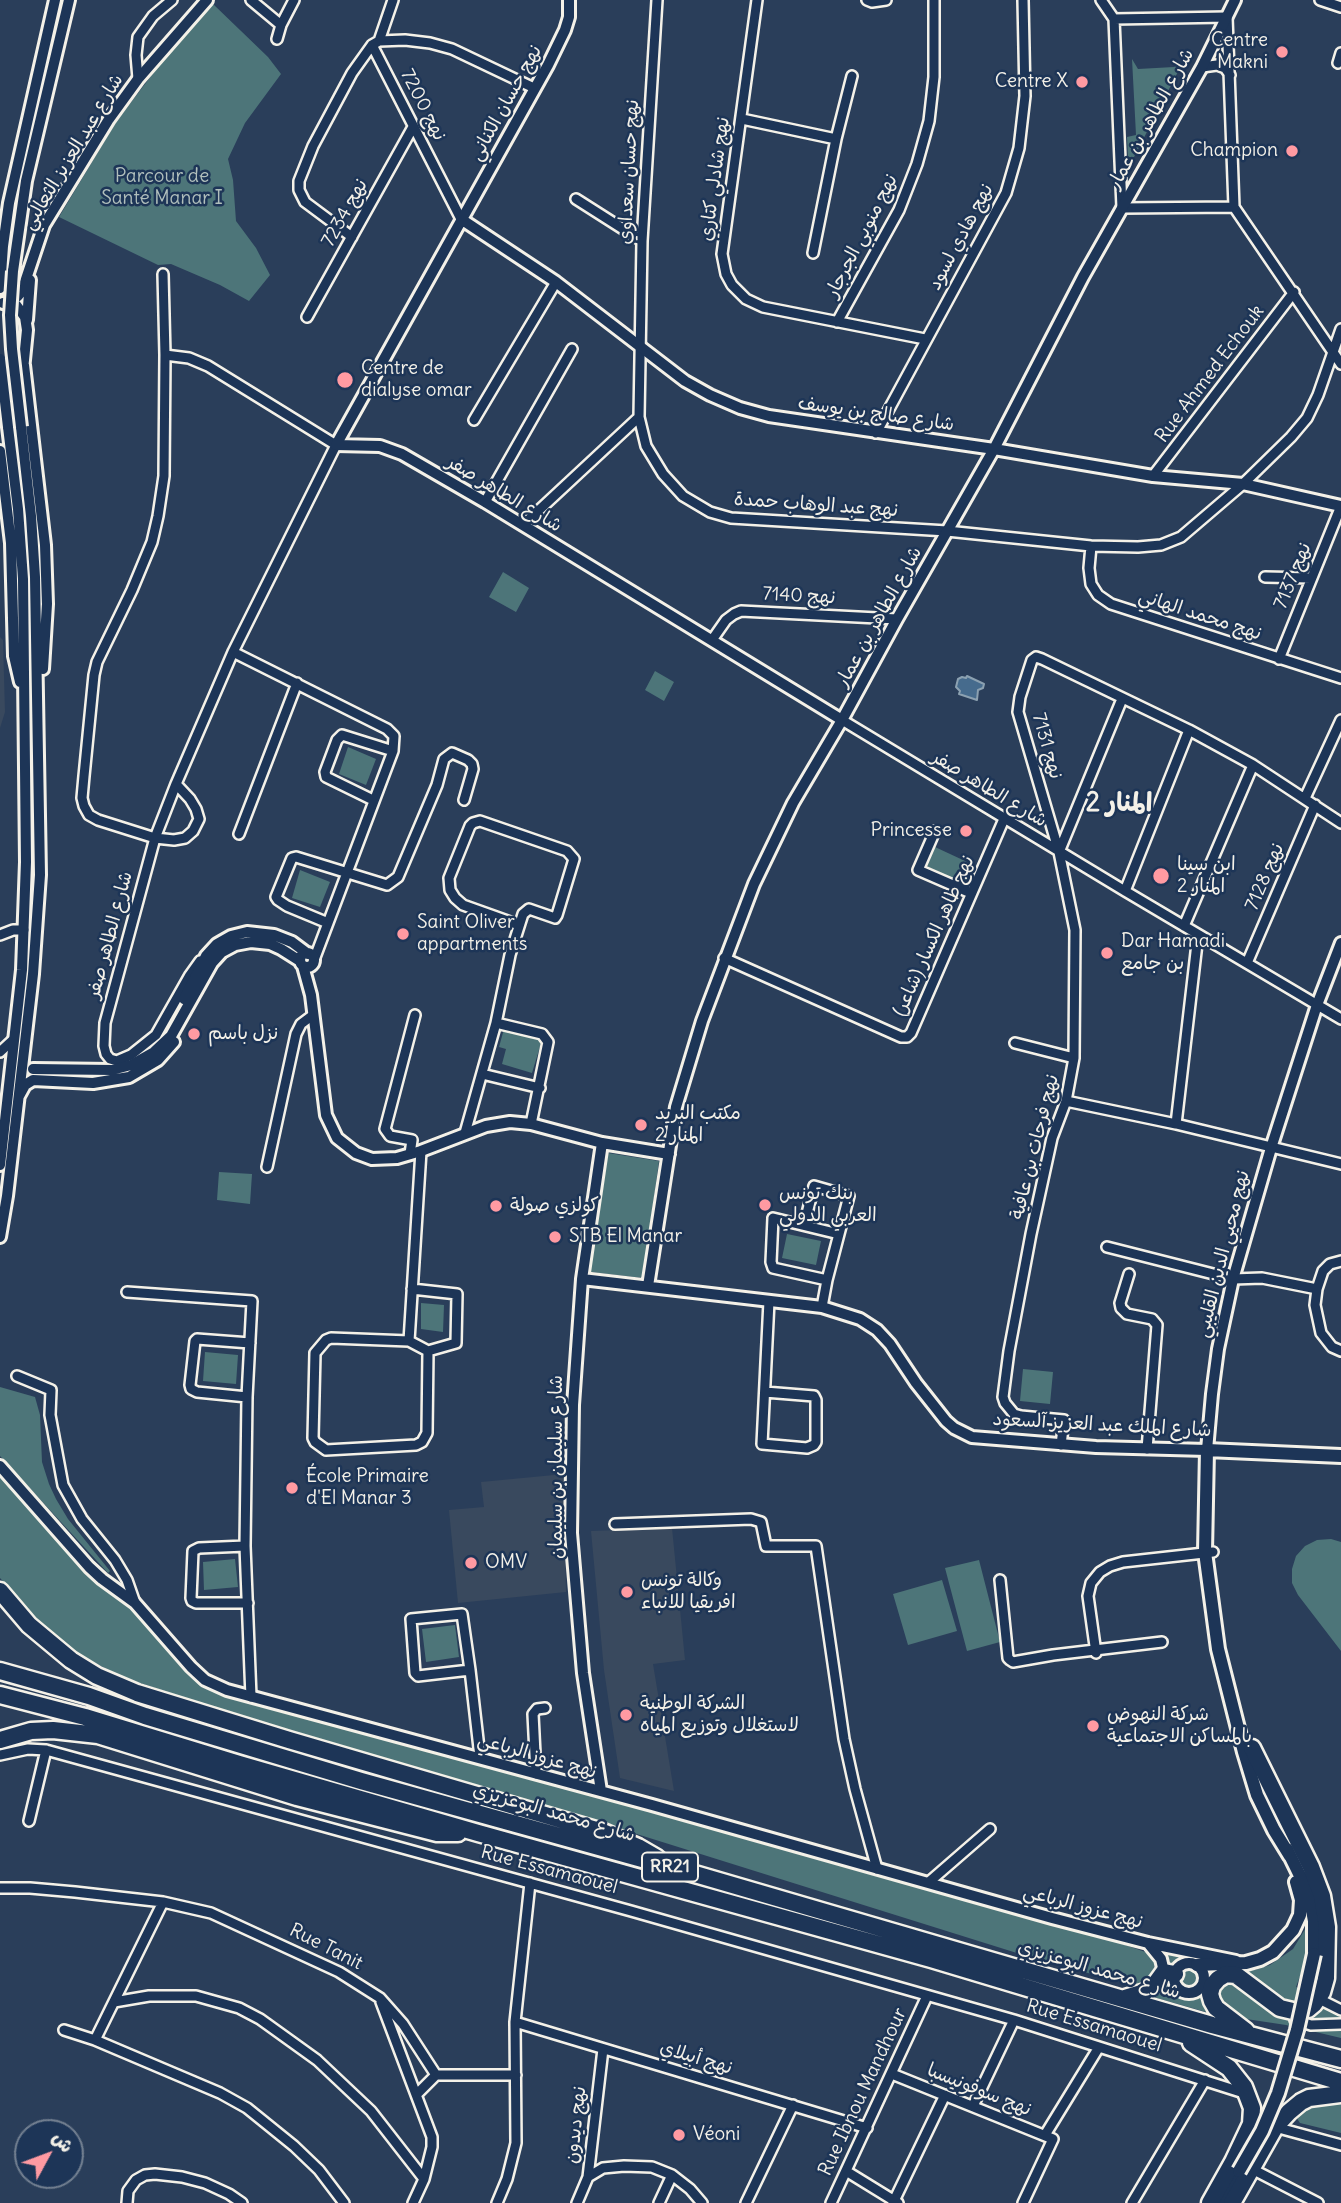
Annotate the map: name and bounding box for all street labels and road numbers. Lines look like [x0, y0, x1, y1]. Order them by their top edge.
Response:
street label: نهج حسان الكناني [465, 41, 547, 165]
street label: شارع الطاهر بن عمار [1103, 45, 1199, 193]
street label: نهج 7200 [395, 65, 451, 145]
street label: شارع عبد العزيز الثعالبي [17, 70, 129, 234]
street label: نهج حسان سعداوي [614, 99, 644, 245]
street label: نهج شادلي كتاري [695, 115, 735, 243]
street label: نهج منوبي الجرجار [821, 170, 903, 302]
street label: نهج 7234 [317, 175, 373, 251]
street label: نهج هادي لسود [923, 180, 999, 294]
street label: Rue Ahmed Echouk [1151, 301, 1269, 447]
street label: شارع صالح بن يوسف [796, 392, 956, 436]
street label: شارع الطاهر صفر [442, 451, 566, 537]
street label: نهج عبد الوهاب حمدة [733, 488, 899, 522]
street label: نهج 7137 [1269, 539, 1317, 613]
street label: شارع الطاهر بن عمار [831, 543, 927, 691]
street label: نهج 7140 [762, 583, 836, 609]
street label: نهج محمد الهاني [1136, 584, 1264, 646]
street label: نهج 7131 [1027, 710, 1067, 782]
street label: شارع الطاهر صفر [927, 746, 1051, 832]
street label: نهج 7128 [1241, 840, 1289, 914]
street label: نهج طاهر الكسار (شاعر) [888, 852, 980, 1020]
street label: شارع الطاهر صفر [82, 869, 138, 1001]
street label: نهج فرحات بن عافية [1006, 1072, 1064, 1222]
street label: نهج محيي الدين القليبي [1191, 1168, 1255, 1340]
street label: شارع سليمان بن سليمان [546, 1375, 568, 1559]
street label: شارع الملك عبد العزيز آلسعود [992, 1408, 1212, 1442]
street label: نهج عزوز الرباعي [475, 1728, 599, 1784]
street label: شارع محمد البوعزيزي [470, 1779, 638, 1847]
street label: Rue Essamaouel [478, 1841, 620, 1899]
road number: RR21 [642, 1853, 698, 1882]
street label: نهج عزوز الرباعي [1021, 1880, 1145, 1934]
street label: Rue Tanit [286, 1919, 366, 1975]
street label: شارع محمد البوعزيزي [1015, 1936, 1183, 2004]
street label: Rue Essamaouel [1023, 1995, 1165, 2057]
street label: Rue Ibnou Mandhour [814, 2004, 912, 2180]
street label: نهج أبيلاي [657, 2036, 735, 2080]
street label: نهج سوفونيسبا [923, 2059, 1035, 2121]
street label: نهج ديدون [561, 2085, 591, 2165]

